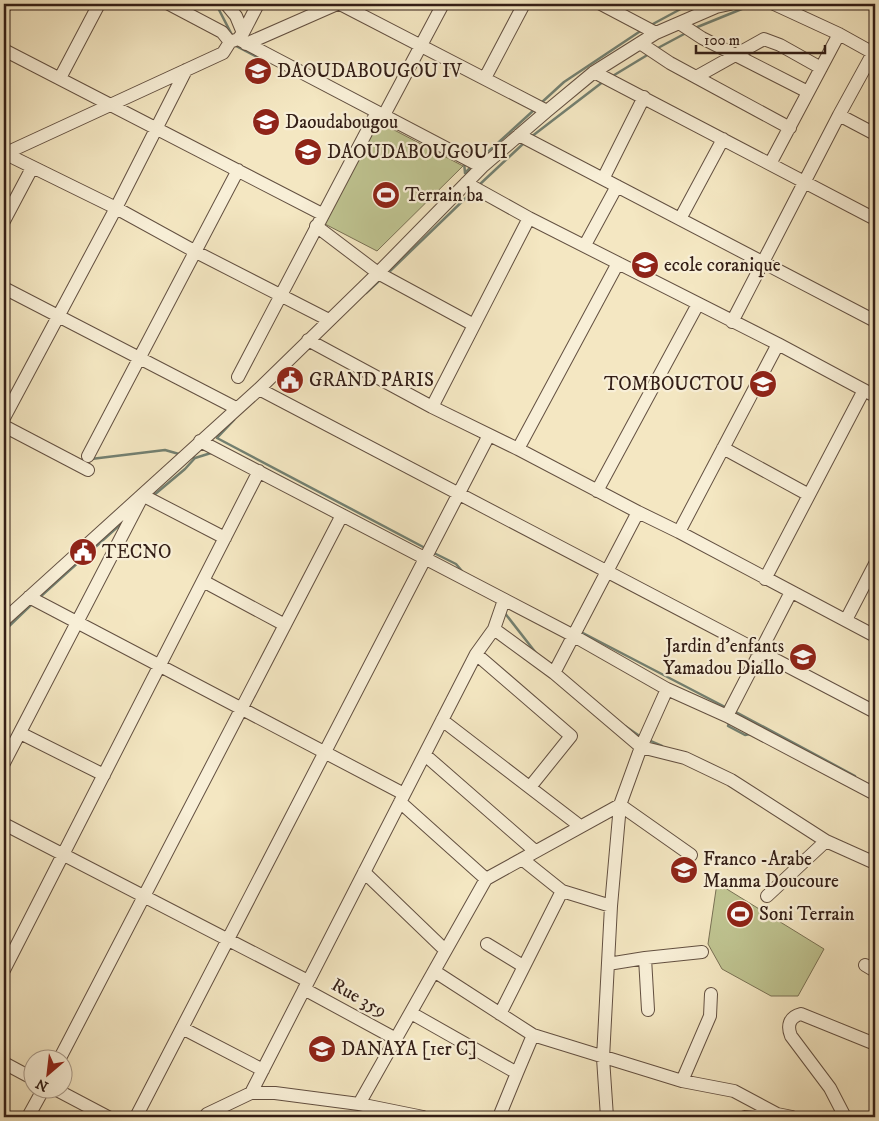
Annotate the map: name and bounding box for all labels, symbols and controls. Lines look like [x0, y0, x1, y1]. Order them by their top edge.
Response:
scale bar [696, 22, 825, 54]
text: 100 m [704, 31, 740, 50]
school or university icon: DAOUDABOUGOU IV [243, 56, 273, 86]
place label: DAOUDABOUGOU IV [277, 60, 463, 83]
school or university icon: Daoudabougou [251, 107, 281, 137]
place label: Daoudabougou [285, 111, 398, 134]
school or university icon: DAOUDABOUGOU II [293, 137, 323, 167]
place label: DAOUDABOUGOU II [327, 141, 508, 164]
sports icon: Terrain ba [371, 180, 401, 210]
place label: Terrain ba [405, 184, 483, 207]
school or university icon: ecole coranique [630, 250, 660, 280]
place label: ecole coranique [664, 254, 781, 278]
public building icon: GRAND PARIS [275, 365, 305, 395]
place label: GRAND PARIS [309, 369, 434, 392]
school or university icon: TOMBOUCTOU [748, 369, 778, 399]
place label: TOMBOUCTOU [604, 373, 744, 396]
public building icon: TECNO [68, 537, 98, 567]
place label: TECNO [102, 541, 171, 564]
place label: Jardin d'enfants Yamadou Diallo [663, 635, 784, 680]
school or university icon: Jardin d'enfants Yamadou Diallo [788, 642, 818, 672]
place label: Franco -Arabe Manma Doucoure [703, 848, 839, 893]
school or university icon: Franco -Arabe Manma Doucoure [669, 855, 699, 885]
sports icon: Soni Terrain [725, 899, 755, 929]
place label: Soni Terrain [759, 903, 855, 926]
street label: Rue 359 [327, 973, 391, 1023]
school or university icon: DANAYA [1er C] [307, 1034, 337, 1064]
place label: DANAYA [1er C] [341, 1038, 477, 1061]
north arrow [22, 1048, 72, 1098]
text: N [33, 1074, 52, 1095]

